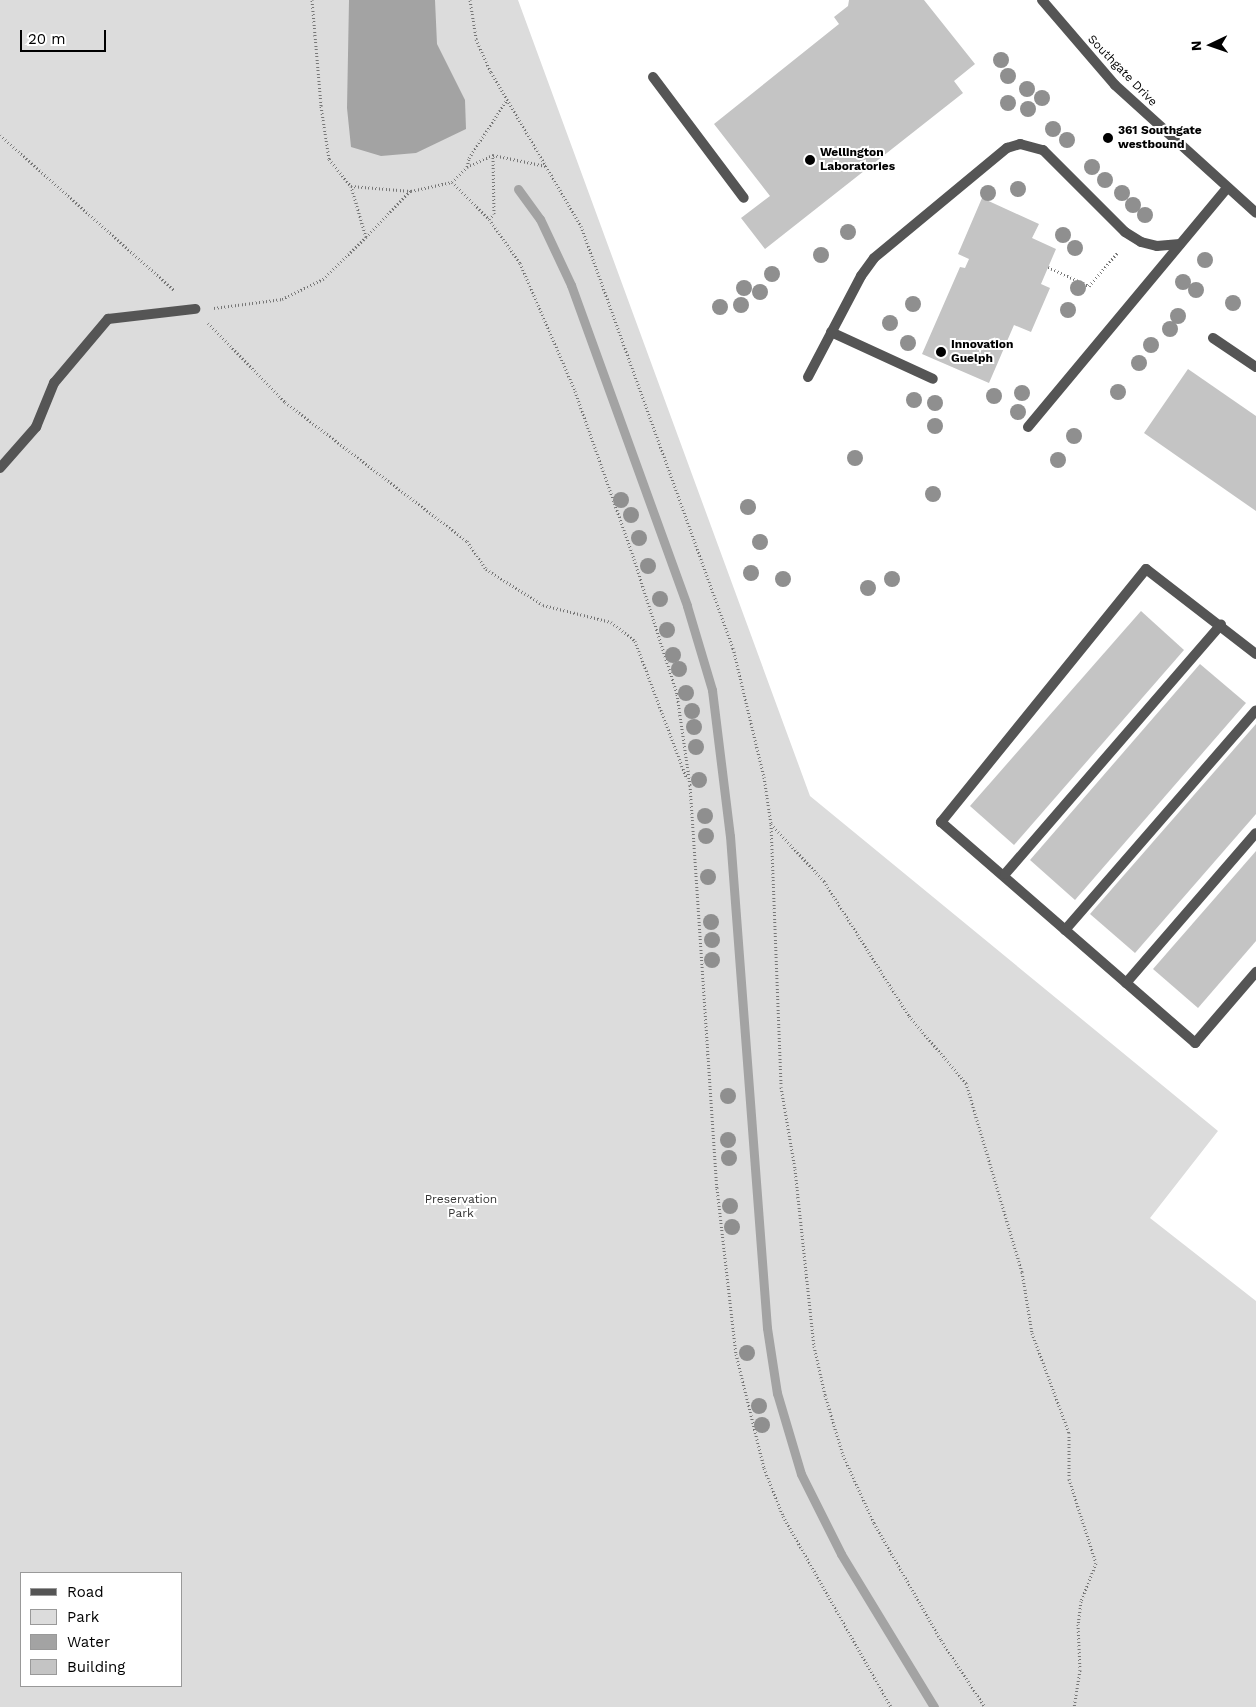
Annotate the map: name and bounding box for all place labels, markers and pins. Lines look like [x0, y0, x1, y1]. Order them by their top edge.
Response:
place label: 361 Southgate westbound [1118, 124, 1202, 152]
marker: 361 Southgate westbound [1102, 132, 1114, 144]
place label: Wellington Laboratories [820, 146, 895, 174]
marker: Wellington Laboratories [804, 154, 816, 166]
place label: Innovation Guelph [951, 338, 1013, 366]
marker: Innovation Guelph [935, 346, 947, 358]

